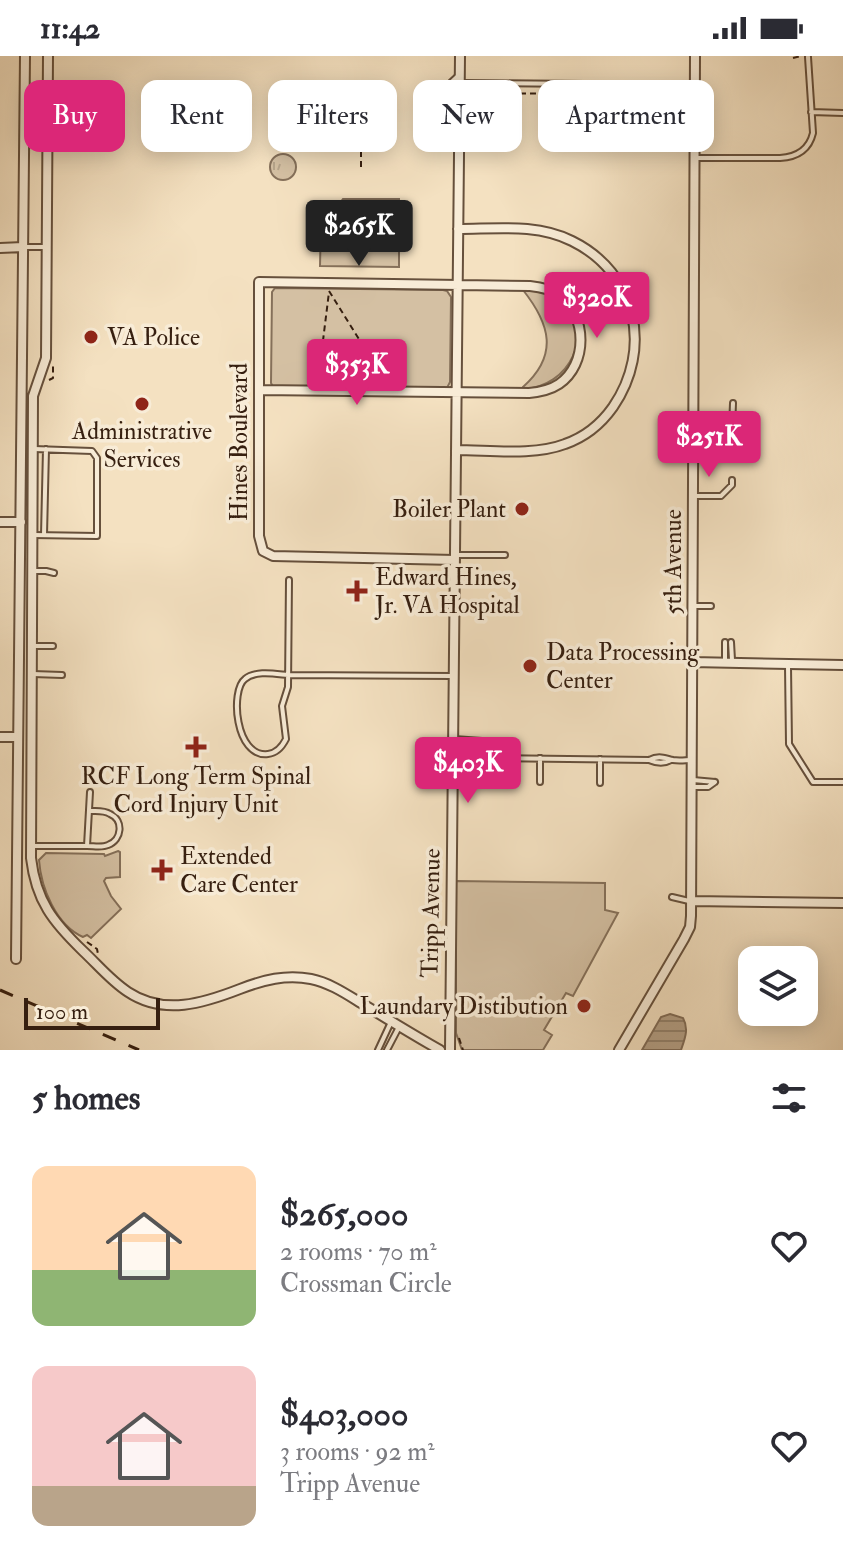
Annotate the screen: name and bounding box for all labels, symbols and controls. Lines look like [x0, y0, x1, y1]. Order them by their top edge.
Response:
text: 11:42 [40, 10, 100, 47]
chip: Buy [24, 80, 125, 152]
chip: Rent [141, 80, 252, 152]
chip: Filters [268, 80, 397, 152]
chip: New [413, 80, 522, 152]
chip: Apartment [538, 80, 714, 152]
pin: $265K [303, 200, 415, 268]
text: $265K [324, 210, 394, 242]
pin: $320K [541, 272, 653, 340]
text: $320K [562, 282, 632, 314]
place label: VA Police [107, 322, 200, 353]
marker: VA Police [82, 328, 100, 346]
pin: $353K [301, 339, 413, 407]
text: $353K [325, 349, 389, 381]
street label: Hines Boulevard [224, 363, 255, 521]
marker: Administrative Services [133, 395, 151, 413]
pin: $251K [653, 411, 765, 479]
place label: Administrative Services [71, 416, 212, 475]
text: $251K [676, 421, 742, 453]
place label: Boiler Plant [392, 494, 506, 525]
marker: Boiler Plant [513, 500, 531, 518]
street label: 5th Avenue [658, 509, 689, 615]
place label: Edward Hines, Jr. VA Hospital [374, 562, 520, 621]
marker: Edward Hines, Jr. VA Hospital [346, 580, 368, 602]
place label: Data Processing Center [546, 637, 700, 696]
marker: Data Processing Center [521, 657, 539, 675]
marker: RCF Long Term Spinal Cord Injury Unit [185, 736, 207, 758]
pin: $403K [412, 737, 524, 805]
text: $403K [433, 747, 503, 779]
place label: RCF Long Term Spinal Cord Injury Unit [81, 761, 311, 820]
place label: Extended Care Center [180, 841, 298, 900]
street label: Tripp Avenue [414, 848, 448, 978]
marker: Extended Care Center [151, 859, 173, 881]
map controls [738, 946, 818, 1026]
button: layers [738, 946, 818, 1026]
place label: Laundary Distibution [360, 991, 568, 1022]
scale bar [24, 994, 160, 1030]
marker: Laundary Distibution [575, 997, 593, 1015]
text: 100 m [36, 998, 88, 1026]
icon: filters [767, 1076, 811, 1120]
text: 5 homes [32, 1077, 140, 1120]
text: $265,000 [280, 1193, 408, 1236]
icon: home [96, 1198, 192, 1294]
icon: heart [767, 1224, 811, 1268]
text: 2 rooms · 70 m² [280, 1236, 437, 1268]
text: Crossman Circle [280, 1268, 452, 1300]
text: $403,000 [280, 1393, 408, 1436]
icon: home [96, 1398, 192, 1494]
icon: heart [767, 1424, 811, 1468]
text: 3 rooms · 92 m² [280, 1436, 435, 1468]
text: Tripp Avenue [280, 1468, 420, 1500]

